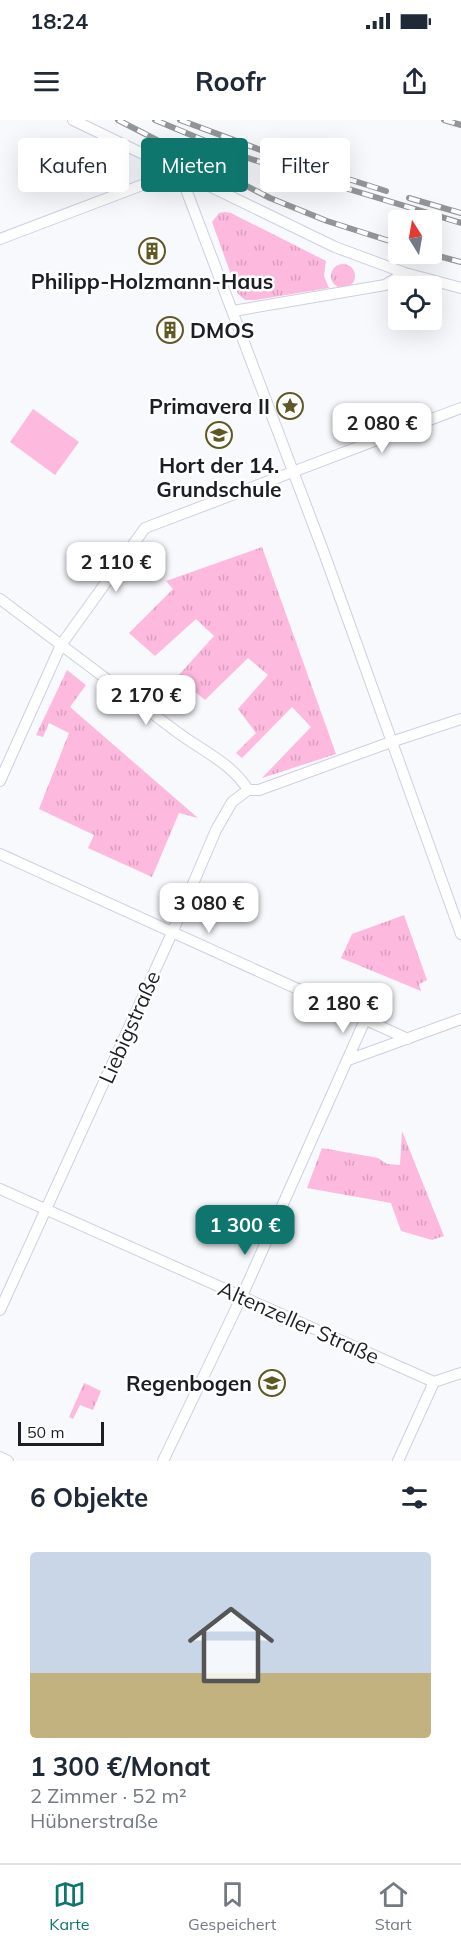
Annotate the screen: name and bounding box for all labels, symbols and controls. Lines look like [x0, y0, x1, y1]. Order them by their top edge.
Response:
text: 18:24 [30, 7, 88, 35]
text: Roofr [195, 64, 266, 98]
icon: menu [30, 65, 63, 98]
icon: share [398, 65, 431, 98]
chip: Kaufen [18, 138, 129, 192]
chip: Mieten [141, 138, 248, 192]
chip: Filter [260, 138, 350, 192]
north arrow [388, 210, 442, 264]
map controls [388, 210, 442, 330]
building icon: Philipp-Holzmann-Haus [137, 236, 167, 266]
place label: Philipp-Holzmann-Haus [31, 268, 273, 294]
button: locate [388, 276, 442, 330]
building icon: DMOS [155, 315, 185, 345]
place label: DMOS [190, 317, 254, 343]
place icon: Primavera II [275, 391, 305, 421]
place label: Primavera II [149, 393, 270, 419]
pin: 2 080 € [327, 403, 437, 454]
text: 2 080 € [347, 410, 417, 435]
school or university icon: Hort der 14. Grundschule [204, 420, 234, 450]
place label: Hort der 14. Grundschule [156, 452, 282, 502]
pin: 2 110 € [61, 542, 171, 593]
text: 2 110 € [81, 549, 151, 574]
pin: 2 170 € [91, 675, 201, 726]
text: 2 170 € [111, 682, 181, 707]
pin: 3 080 € [154, 883, 264, 934]
text: 3 080 € [174, 890, 244, 915]
street label: Liebigstraße [93, 967, 165, 1087]
pin: 2 180 € [288, 983, 398, 1034]
text: 2 180 € [308, 990, 378, 1015]
pin: 1 300 € [190, 1205, 300, 1256]
text: 1 300 € [210, 1212, 280, 1237]
street label: Altenzeller Straße [215, 1275, 383, 1369]
school or university icon: Regenbogen [257, 1368, 287, 1398]
place label: Regenbogen [126, 1370, 252, 1396]
scale bar [18, 1419, 104, 1446]
text: 50 m [27, 1422, 64, 1442]
text: 6 Objekte [30, 1481, 148, 1514]
icon: filters [398, 1481, 431, 1514]
icon: home [177, 1591, 285, 1699]
text: 1 300 €/Monat [30, 1750, 210, 1783]
text: 2 Zimmer · 52 m² [30, 1783, 187, 1808]
text: Hübnerstraße [30, 1808, 158, 1833]
tab: Karte [49, 1878, 89, 1934]
tab: Gespeichert [188, 1878, 276, 1934]
tab: Start [375, 1878, 412, 1934]

